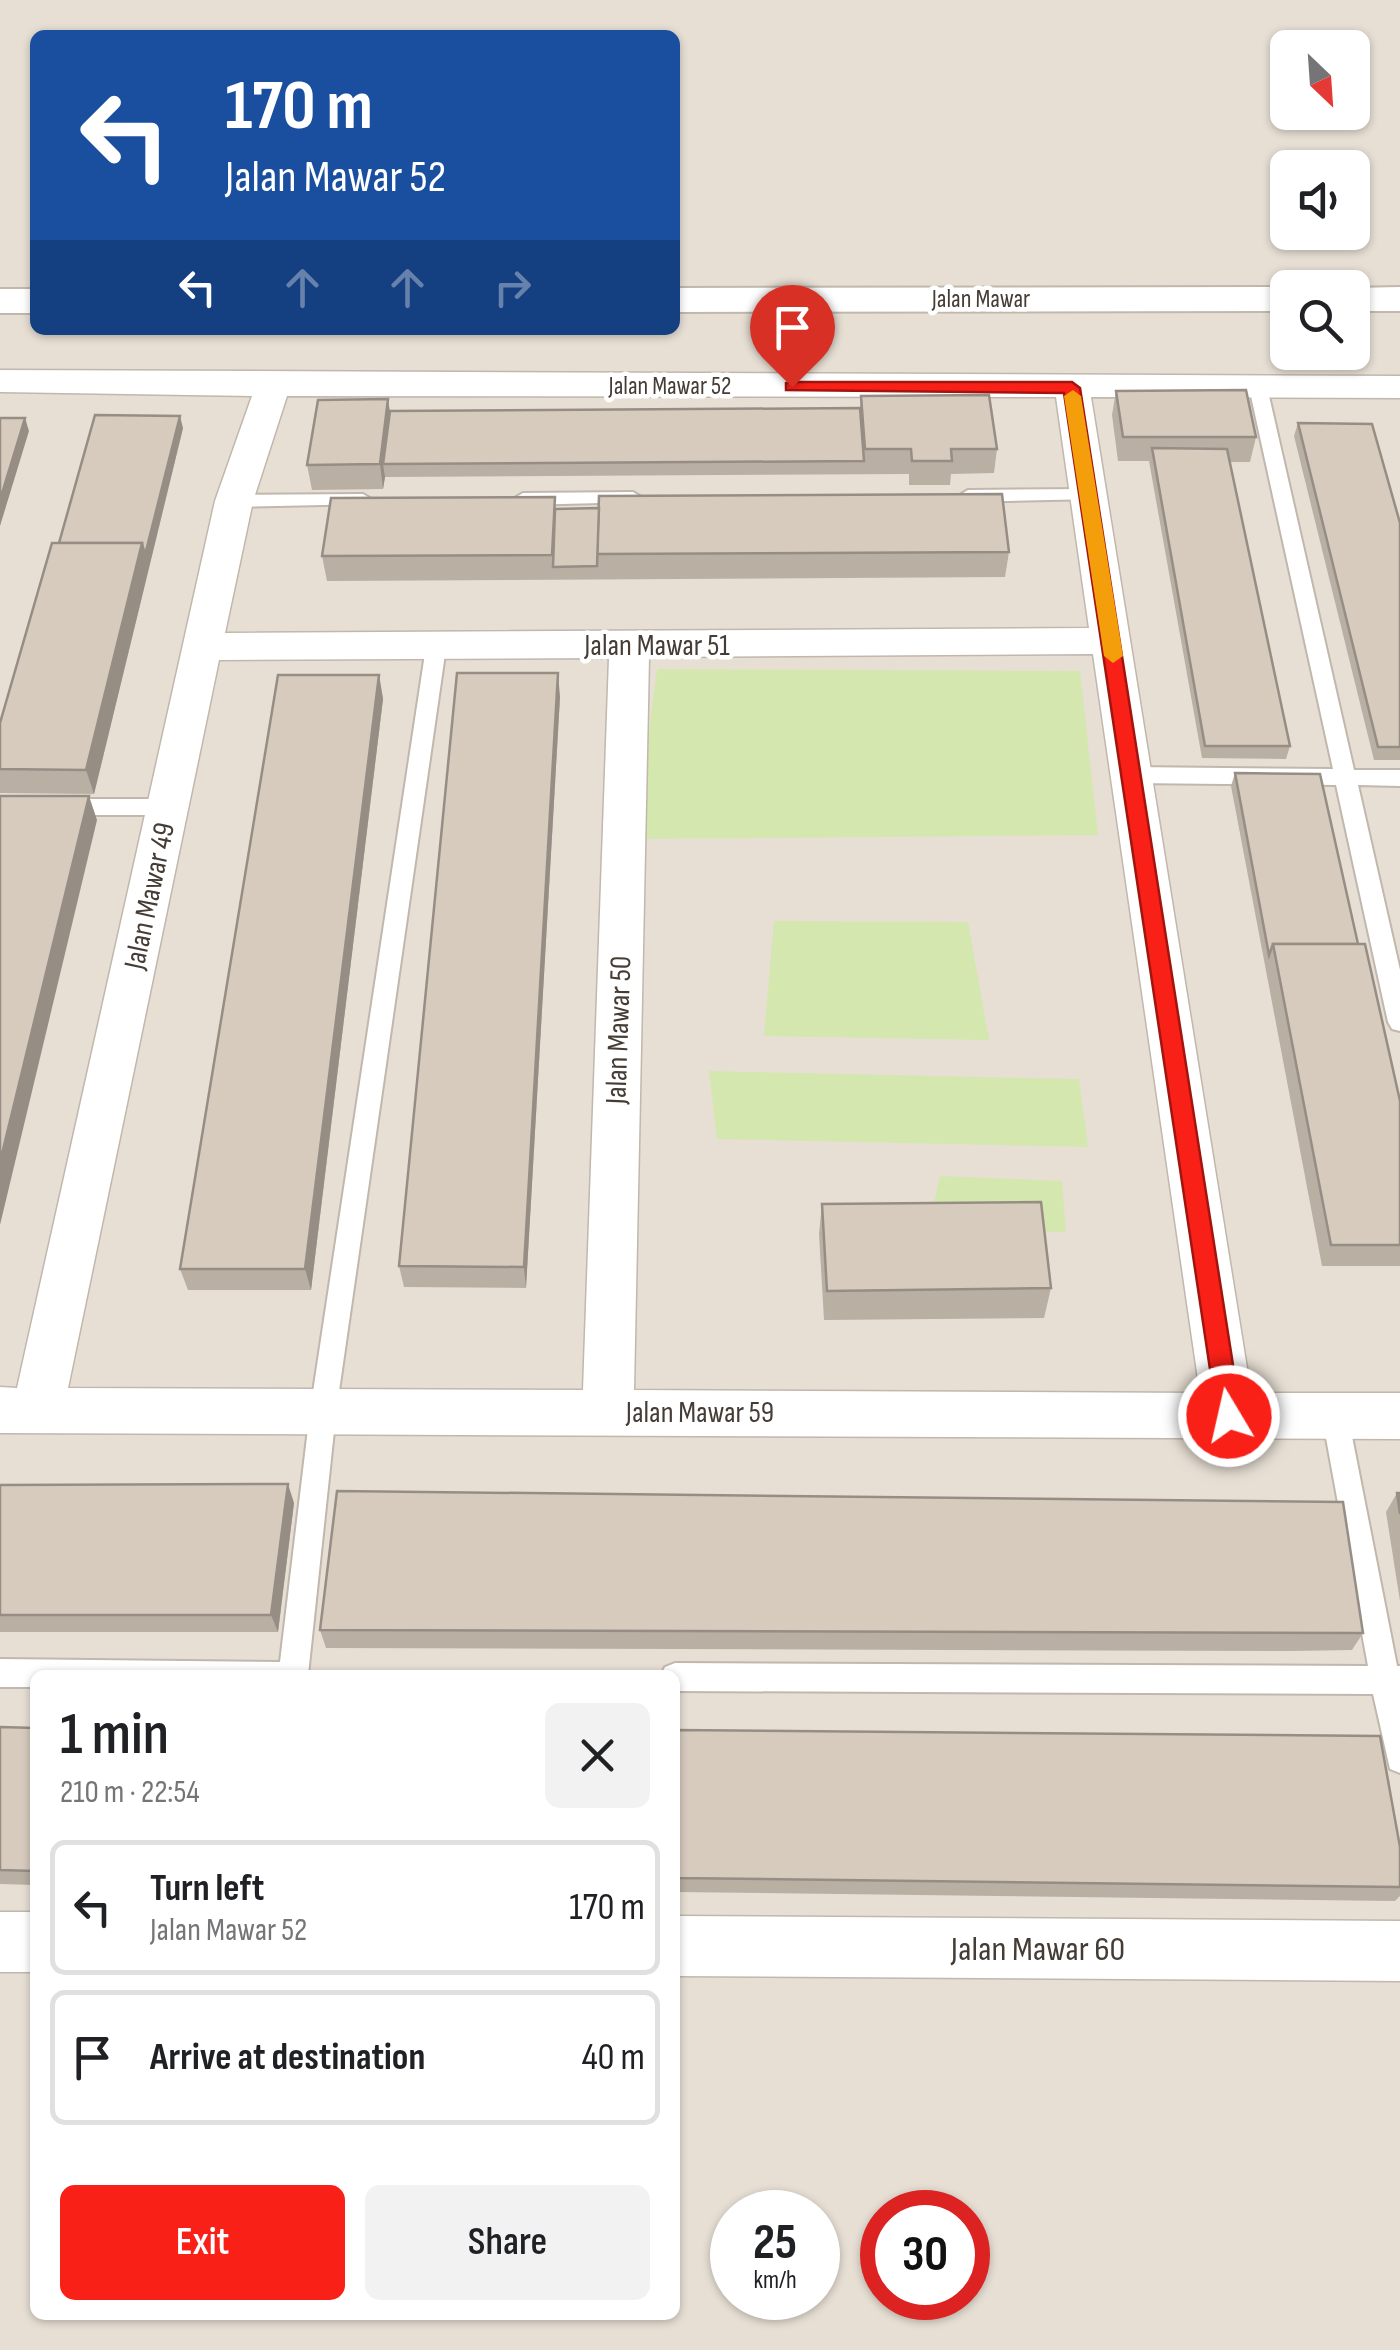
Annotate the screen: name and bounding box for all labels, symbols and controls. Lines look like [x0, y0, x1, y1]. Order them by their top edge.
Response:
north arrow [1270, 30, 1370, 130]
map controls [1270, 30, 1370, 370]
text: 170 m [225, 65, 373, 149]
icon: left [60, 70, 190, 200]
text: Jalan Mawar 52 [225, 150, 446, 205]
button: sound [1270, 150, 1370, 250]
icon: left [170, 260, 225, 315]
icon: ahead [275, 260, 330, 315]
icon: ahead [380, 260, 435, 315]
icon: right [485, 260, 540, 315]
button: search [1270, 270, 1370, 370]
street label: Jalan Mawar [931, 284, 1030, 315]
pin [750, 285, 835, 388]
icon: arrive [765, 300, 820, 355]
street label: Jalan Mawar 52 [608, 371, 731, 402]
street label: Jalan Mawar 51 [583, 628, 730, 664]
street label: Jalan Mawar 49 [117, 819, 183, 974]
street label: Jalan Mawar 50 [598, 955, 640, 1106]
position arrow [1177, 1364, 1281, 1468]
street label: Jalan Mawar 59 [625, 1395, 774, 1431]
text: 1 min [60, 1699, 169, 1771]
button: close [545, 1703, 650, 1808]
text: 210 m · 22:54 [60, 1773, 200, 1812]
text: Turn left [150, 1866, 264, 1911]
icon: left [65, 1880, 120, 1935]
text: 170 m [569, 1885, 645, 1930]
text: Jalan Mawar 52 [150, 1911, 307, 1950]
street label: Jalan Mawar 60 [950, 1928, 1125, 1971]
icon: arrive [65, 2030, 120, 2085]
text: Arrive at destination [150, 2035, 425, 2080]
text: 40 m [582, 2035, 645, 2080]
button: Exit [60, 2185, 345, 2300]
button: Share [365, 2185, 650, 2300]
speed limit sign: 30 [860, 2190, 990, 2320]
text: 25 [753, 2213, 797, 2273]
text: km/h [753, 2265, 797, 2296]

